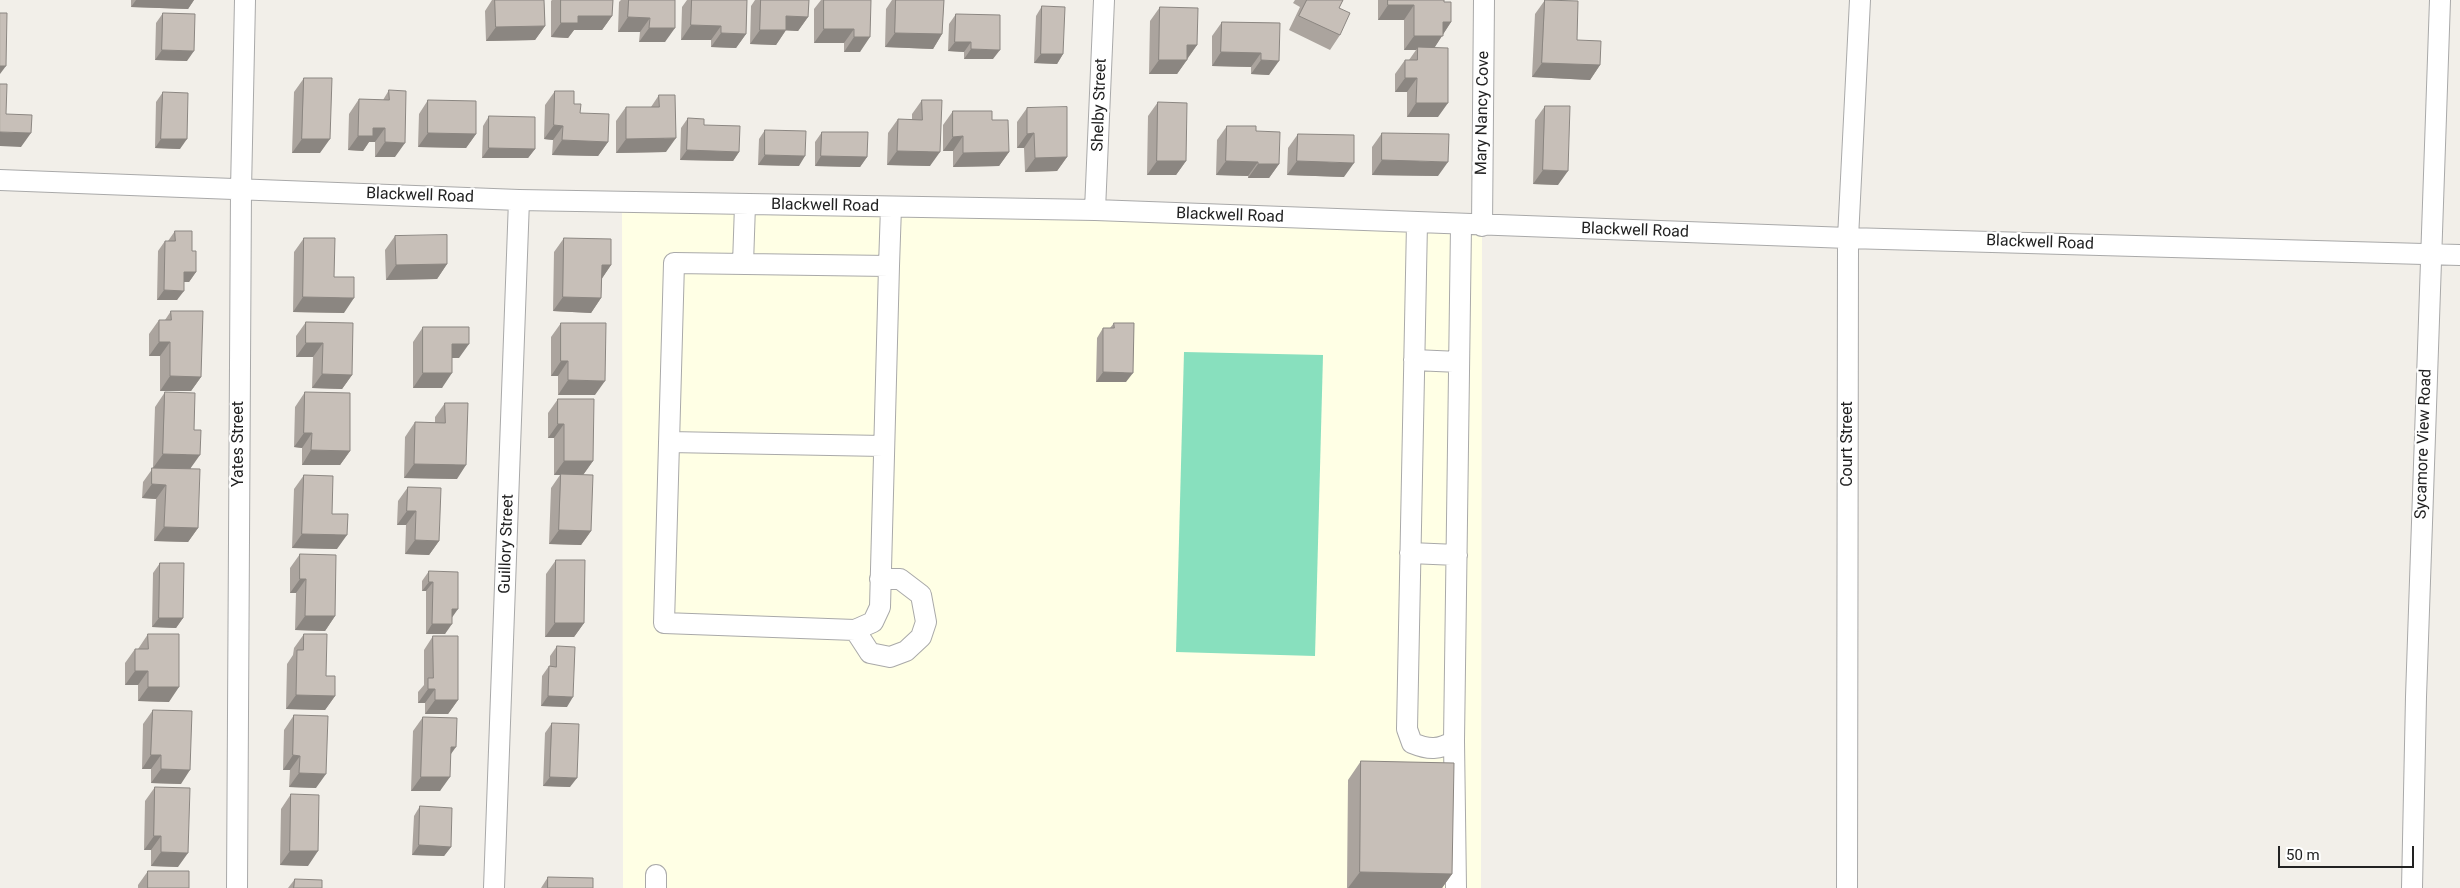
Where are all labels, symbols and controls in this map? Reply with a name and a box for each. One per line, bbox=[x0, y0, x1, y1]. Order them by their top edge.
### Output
street label: Mary Nancy Cove bbox=[1472, 51, 1494, 175]
street label: Shelby Street bbox=[1089, 58, 1111, 152]
street label: Blackwell Road bbox=[366, 185, 474, 207]
street label: Blackwell Road bbox=[771, 195, 879, 217]
street label: Blackwell Road bbox=[1176, 205, 1284, 227]
street label: Blackwell Road bbox=[1581, 220, 1689, 242]
street label: Blackwell Road bbox=[1986, 232, 2094, 254]
street label: Sycamore View Road bbox=[2412, 369, 2436, 519]
street label: Yates Street bbox=[229, 401, 249, 487]
street label: Court Street bbox=[1838, 401, 1858, 487]
street label: Guillory Street bbox=[496, 494, 518, 594]
scale bar bbox=[2280, 836, 2416, 868]
text: 50 m bbox=[2286, 846, 2320, 864]

